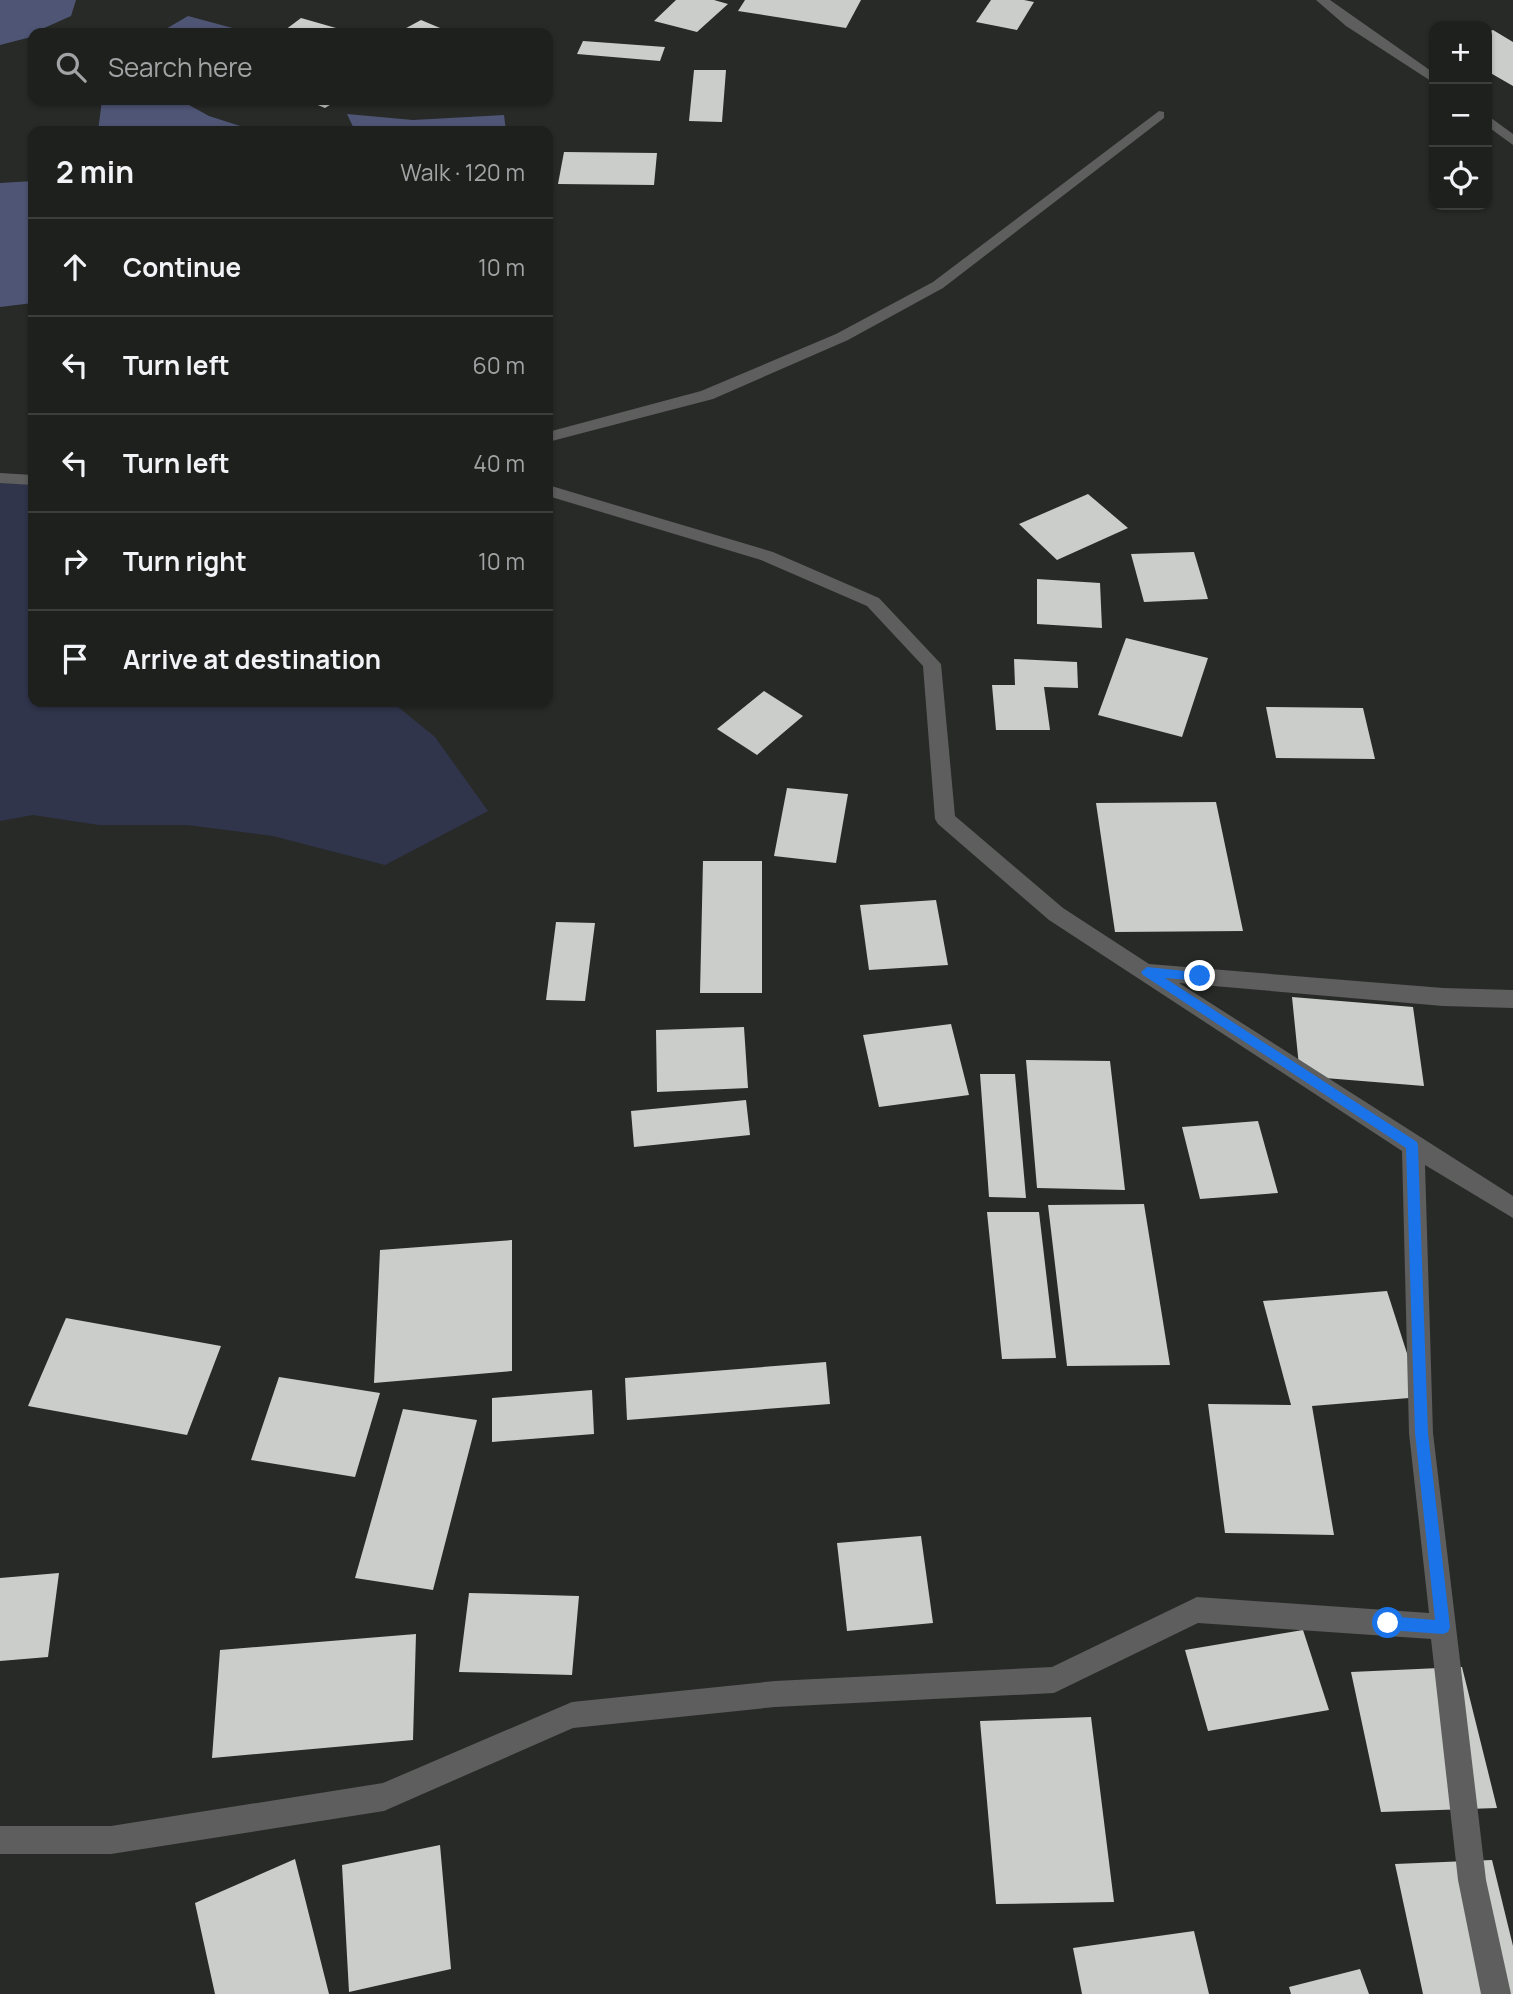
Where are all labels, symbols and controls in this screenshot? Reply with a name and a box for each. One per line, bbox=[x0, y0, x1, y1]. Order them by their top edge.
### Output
map controls bbox=[1429, 21, 1492, 210]
button: + bbox=[1429, 21, 1492, 84]
search box bbox=[28, 28, 553, 105]
icon: search bbox=[52, 48, 90, 86]
text: Search here bbox=[108, 49, 253, 85]
button: − bbox=[1429, 84, 1492, 147]
button: locate bbox=[1429, 147, 1492, 210]
text: 2 min bbox=[56, 151, 134, 192]
text: Walk · 120 m bbox=[400, 156, 525, 188]
icon: ahead bbox=[56, 248, 94, 286]
text: Continue bbox=[123, 249, 241, 285]
text: 10 m bbox=[478, 251, 525, 283]
icon: left bbox=[56, 346, 94, 384]
text: Turn left bbox=[123, 347, 230, 383]
text: 60 m bbox=[473, 349, 525, 381]
icon: left bbox=[56, 444, 94, 482]
text: Turn left bbox=[123, 445, 230, 481]
text: 40 m bbox=[473, 447, 525, 479]
icon: right bbox=[56, 542, 94, 580]
text: Turn right bbox=[123, 543, 247, 579]
text: 10 m bbox=[478, 545, 525, 577]
icon: arrive bbox=[56, 640, 94, 678]
text: Arrive at destination bbox=[123, 641, 381, 677]
route end bbox=[1184, 960, 1215, 991]
route start bbox=[1372, 1607, 1403, 1638]

